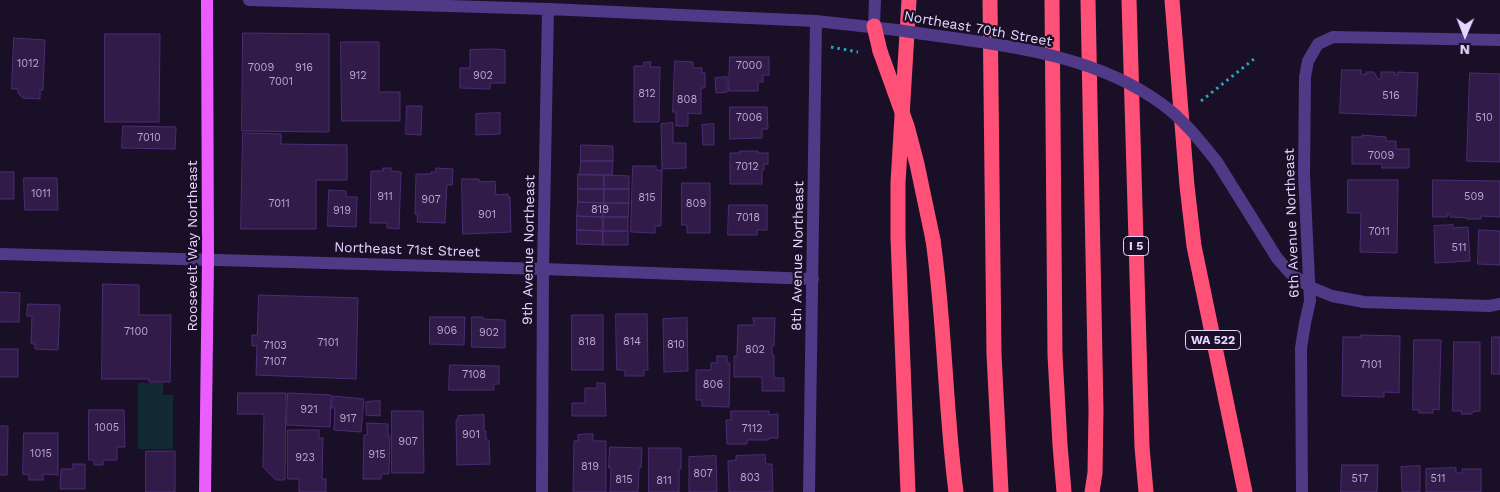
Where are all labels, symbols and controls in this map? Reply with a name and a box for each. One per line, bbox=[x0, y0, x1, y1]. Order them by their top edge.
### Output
street label: Northeast 70th Street bbox=[903, 8, 1053, 50]
north arrow bbox=[1440, 10, 1490, 60]
text: N bbox=[1459, 42, 1470, 58]
house number: 1012 bbox=[17, 57, 39, 71]
house number: 7000 bbox=[736, 59, 762, 73]
house number: 7009 bbox=[248, 61, 274, 75]
house number: 916 bbox=[295, 61, 313, 75]
house number: 912 bbox=[349, 69, 367, 83]
house number: 902 bbox=[473, 69, 493, 83]
house number: 7001 bbox=[269, 75, 293, 89]
house number: 812 bbox=[638, 87, 656, 101]
house number: 516 bbox=[1382, 89, 1400, 103]
house number: 808 bbox=[677, 93, 697, 107]
house number: 7006 bbox=[736, 111, 762, 125]
house number: 510 bbox=[1475, 111, 1493, 125]
house number: 7010 bbox=[137, 131, 161, 145]
street label: 6th Avenue Northeast bbox=[1281, 148, 1303, 298]
house number: 7009 bbox=[1368, 149, 1394, 163]
street label: Roosevelt Way Northeast bbox=[185, 160, 201, 332]
house number: 7012 bbox=[735, 160, 759, 174]
street label: 9th Avenue Northeast bbox=[519, 175, 539, 325]
street label: 8th Avenue Northeast bbox=[788, 181, 808, 331]
house number: 1011 bbox=[31, 187, 51, 201]
house number: 911 bbox=[377, 190, 393, 204]
house number: 509 bbox=[1464, 190, 1484, 204]
house number: 815 bbox=[638, 191, 656, 205]
house number: 907 bbox=[421, 193, 441, 207]
house number: 7011 bbox=[268, 197, 290, 211]
house number: 809 bbox=[686, 197, 706, 211]
house number: 819 bbox=[591, 203, 609, 217]
house number: 919 bbox=[333, 204, 351, 218]
house number: 901 bbox=[478, 208, 496, 222]
house number: 7018 bbox=[736, 211, 760, 225]
house number: 7011 bbox=[1368, 225, 1390, 239]
road number: I 5 bbox=[1124, 237, 1148, 256]
street label: Northeast 71st Street bbox=[334, 239, 480, 261]
house number: 511 bbox=[1452, 241, 1466, 255]
house number: 906 bbox=[437, 324, 457, 338]
house number: 7100 bbox=[124, 325, 148, 339]
house number: 902 bbox=[479, 326, 499, 340]
road number: WA 522 bbox=[1186, 330, 1240, 350]
house number: 818 bbox=[578, 335, 596, 349]
house number: 814 bbox=[623, 335, 641, 349]
house number: 7101 bbox=[317, 336, 339, 350]
house number: 810 bbox=[667, 338, 685, 352]
house number: 7103 bbox=[263, 339, 287, 353]
house number: 802 bbox=[745, 343, 765, 357]
house number: 7107 bbox=[263, 355, 287, 369]
house number: 7101 bbox=[1360, 358, 1382, 372]
house number: 7108 bbox=[462, 368, 486, 382]
house number: 806 bbox=[703, 378, 723, 392]
house number: 921 bbox=[300, 403, 318, 417]
house number: 917 bbox=[339, 412, 357, 426]
house number: 1005 bbox=[95, 421, 119, 435]
house number: 7112 bbox=[741, 422, 763, 436]
house number: 901 bbox=[462, 428, 480, 442]
house number: 907 bbox=[398, 435, 418, 449]
house number: 1015 bbox=[30, 447, 52, 461]
house number: 915 bbox=[368, 448, 386, 462]
house number: 923 bbox=[295, 451, 315, 465]
house number: 819 bbox=[581, 460, 599, 474]
house number: 807 bbox=[693, 467, 713, 481]
house number: 803 bbox=[740, 471, 760, 485]
house number: 517 bbox=[1352, 472, 1368, 486]
house number: 511 bbox=[1431, 472, 1445, 486]
house number: 815 bbox=[615, 473, 633, 487]
house number: 811 bbox=[656, 474, 672, 488]

